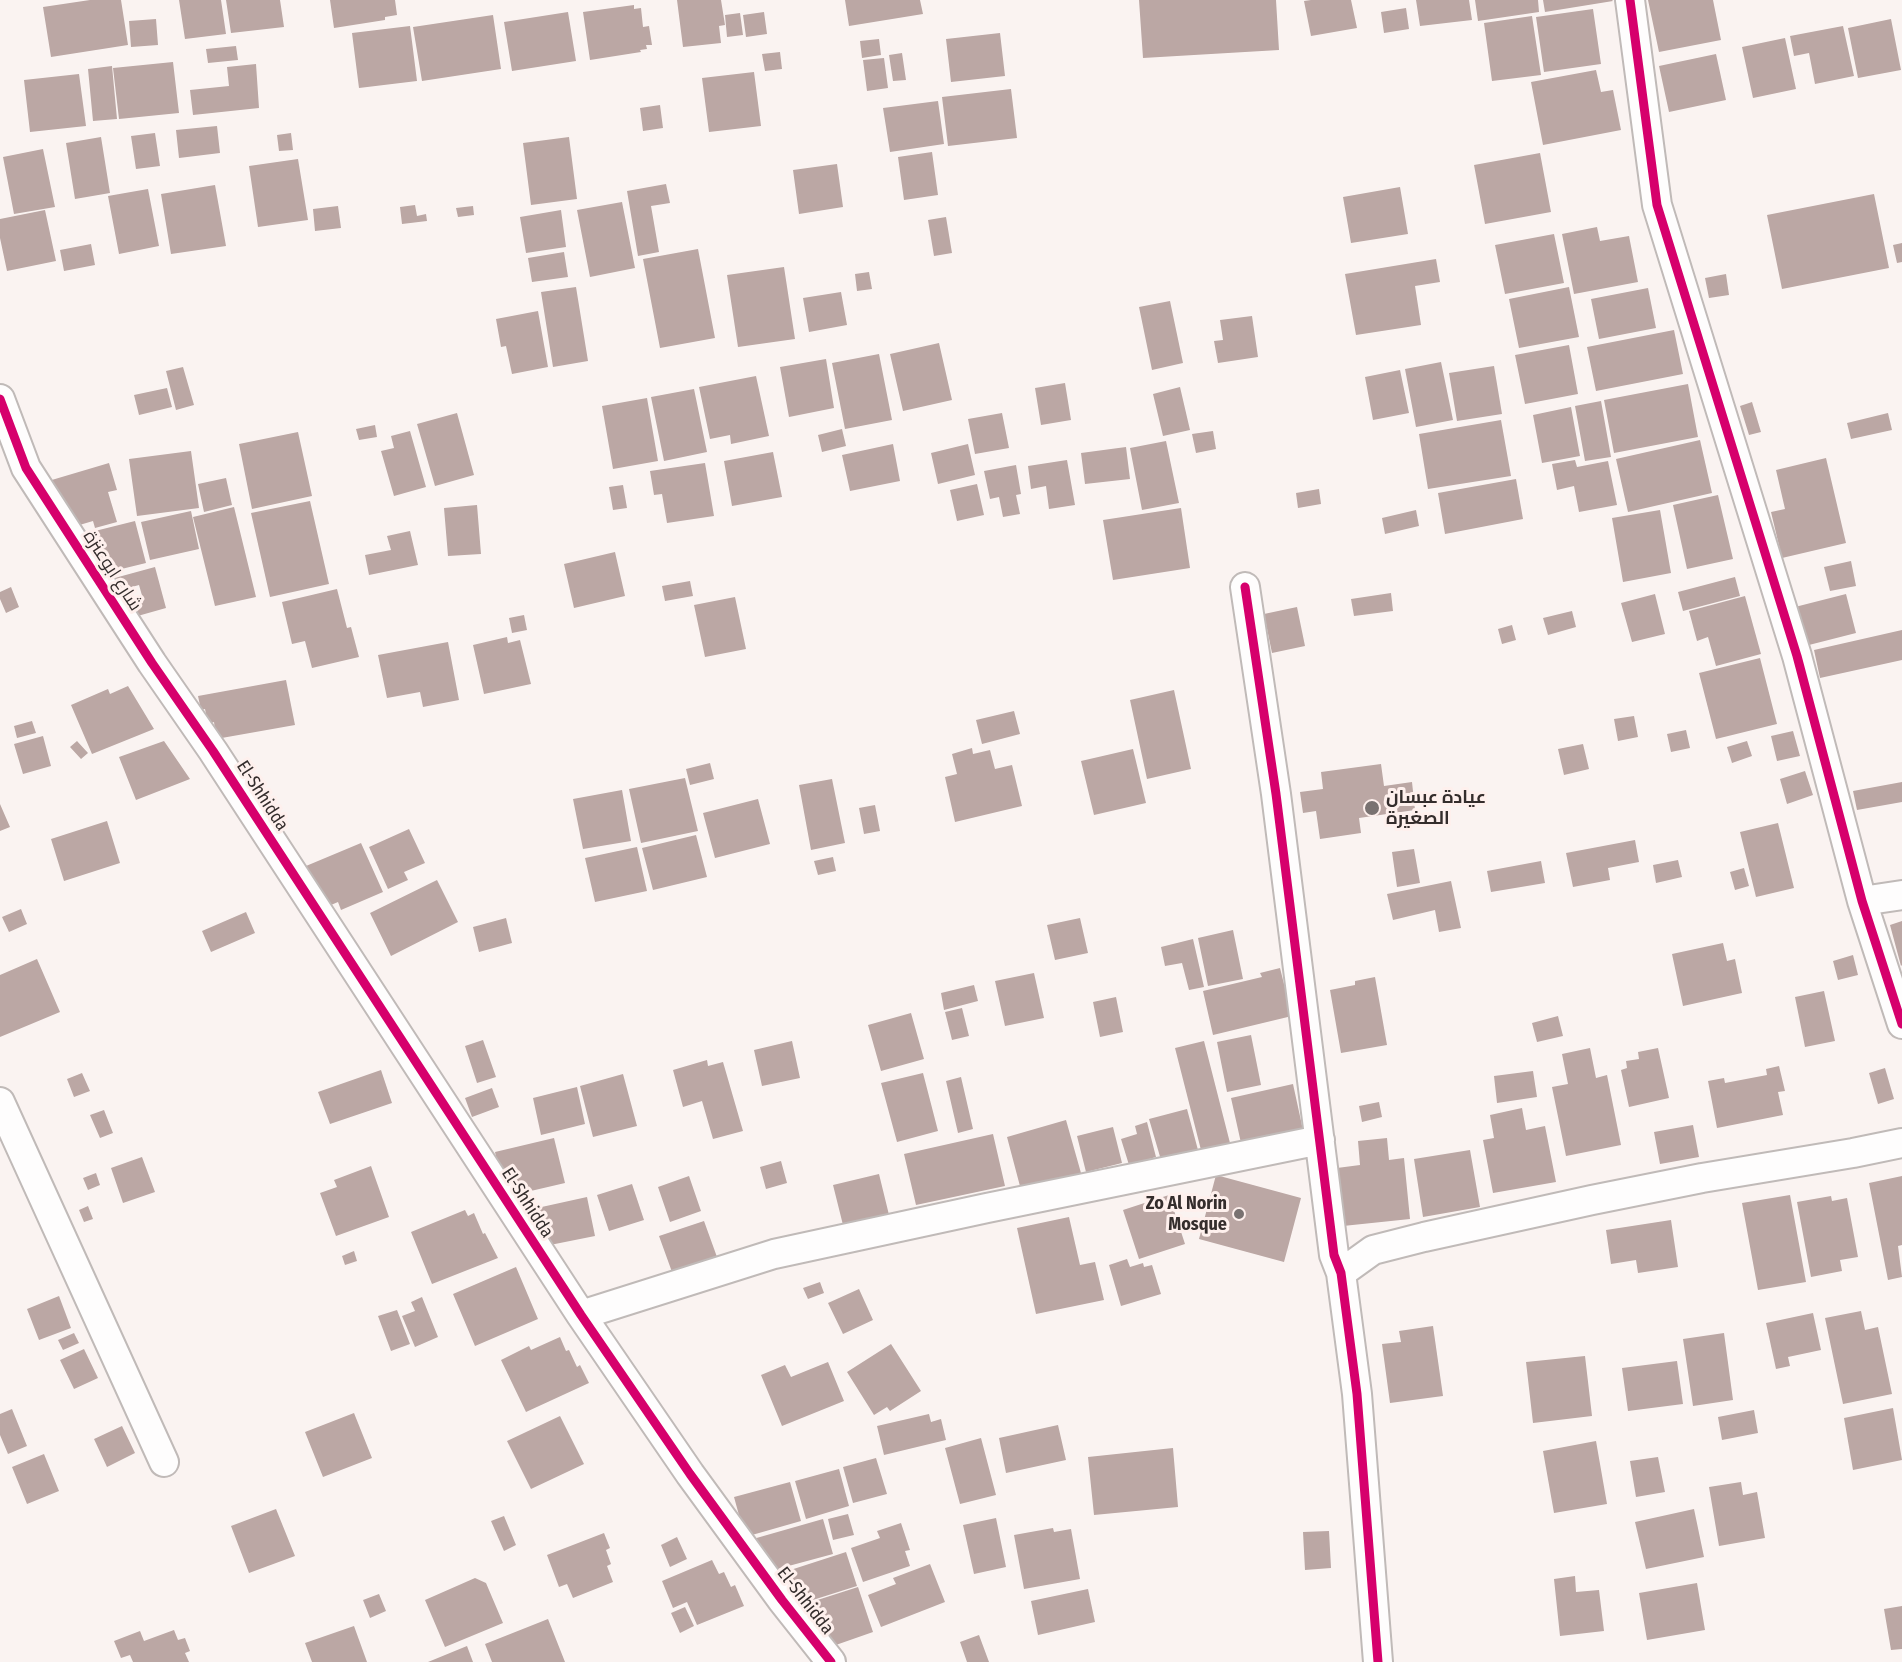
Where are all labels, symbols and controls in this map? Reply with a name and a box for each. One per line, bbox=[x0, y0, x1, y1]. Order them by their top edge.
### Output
street label: شارع ابوعنزة bbox=[78, 527, 146, 615]
street label: El-Shhidda bbox=[231, 757, 293, 835]
place label: عيادة عبسان الصغيرة bbox=[1386, 787, 1486, 830]
marker: عيادة عبسان الصغيرة bbox=[1363, 799, 1381, 817]
street label: El-Shhidda bbox=[496, 1164, 558, 1242]
place label: Zo Al Norin Mosque bbox=[1146, 1193, 1227, 1236]
marker: Zo Al Norin Mosque bbox=[1232, 1207, 1246, 1221]
street label: El-Shhidda bbox=[772, 1563, 838, 1639]

